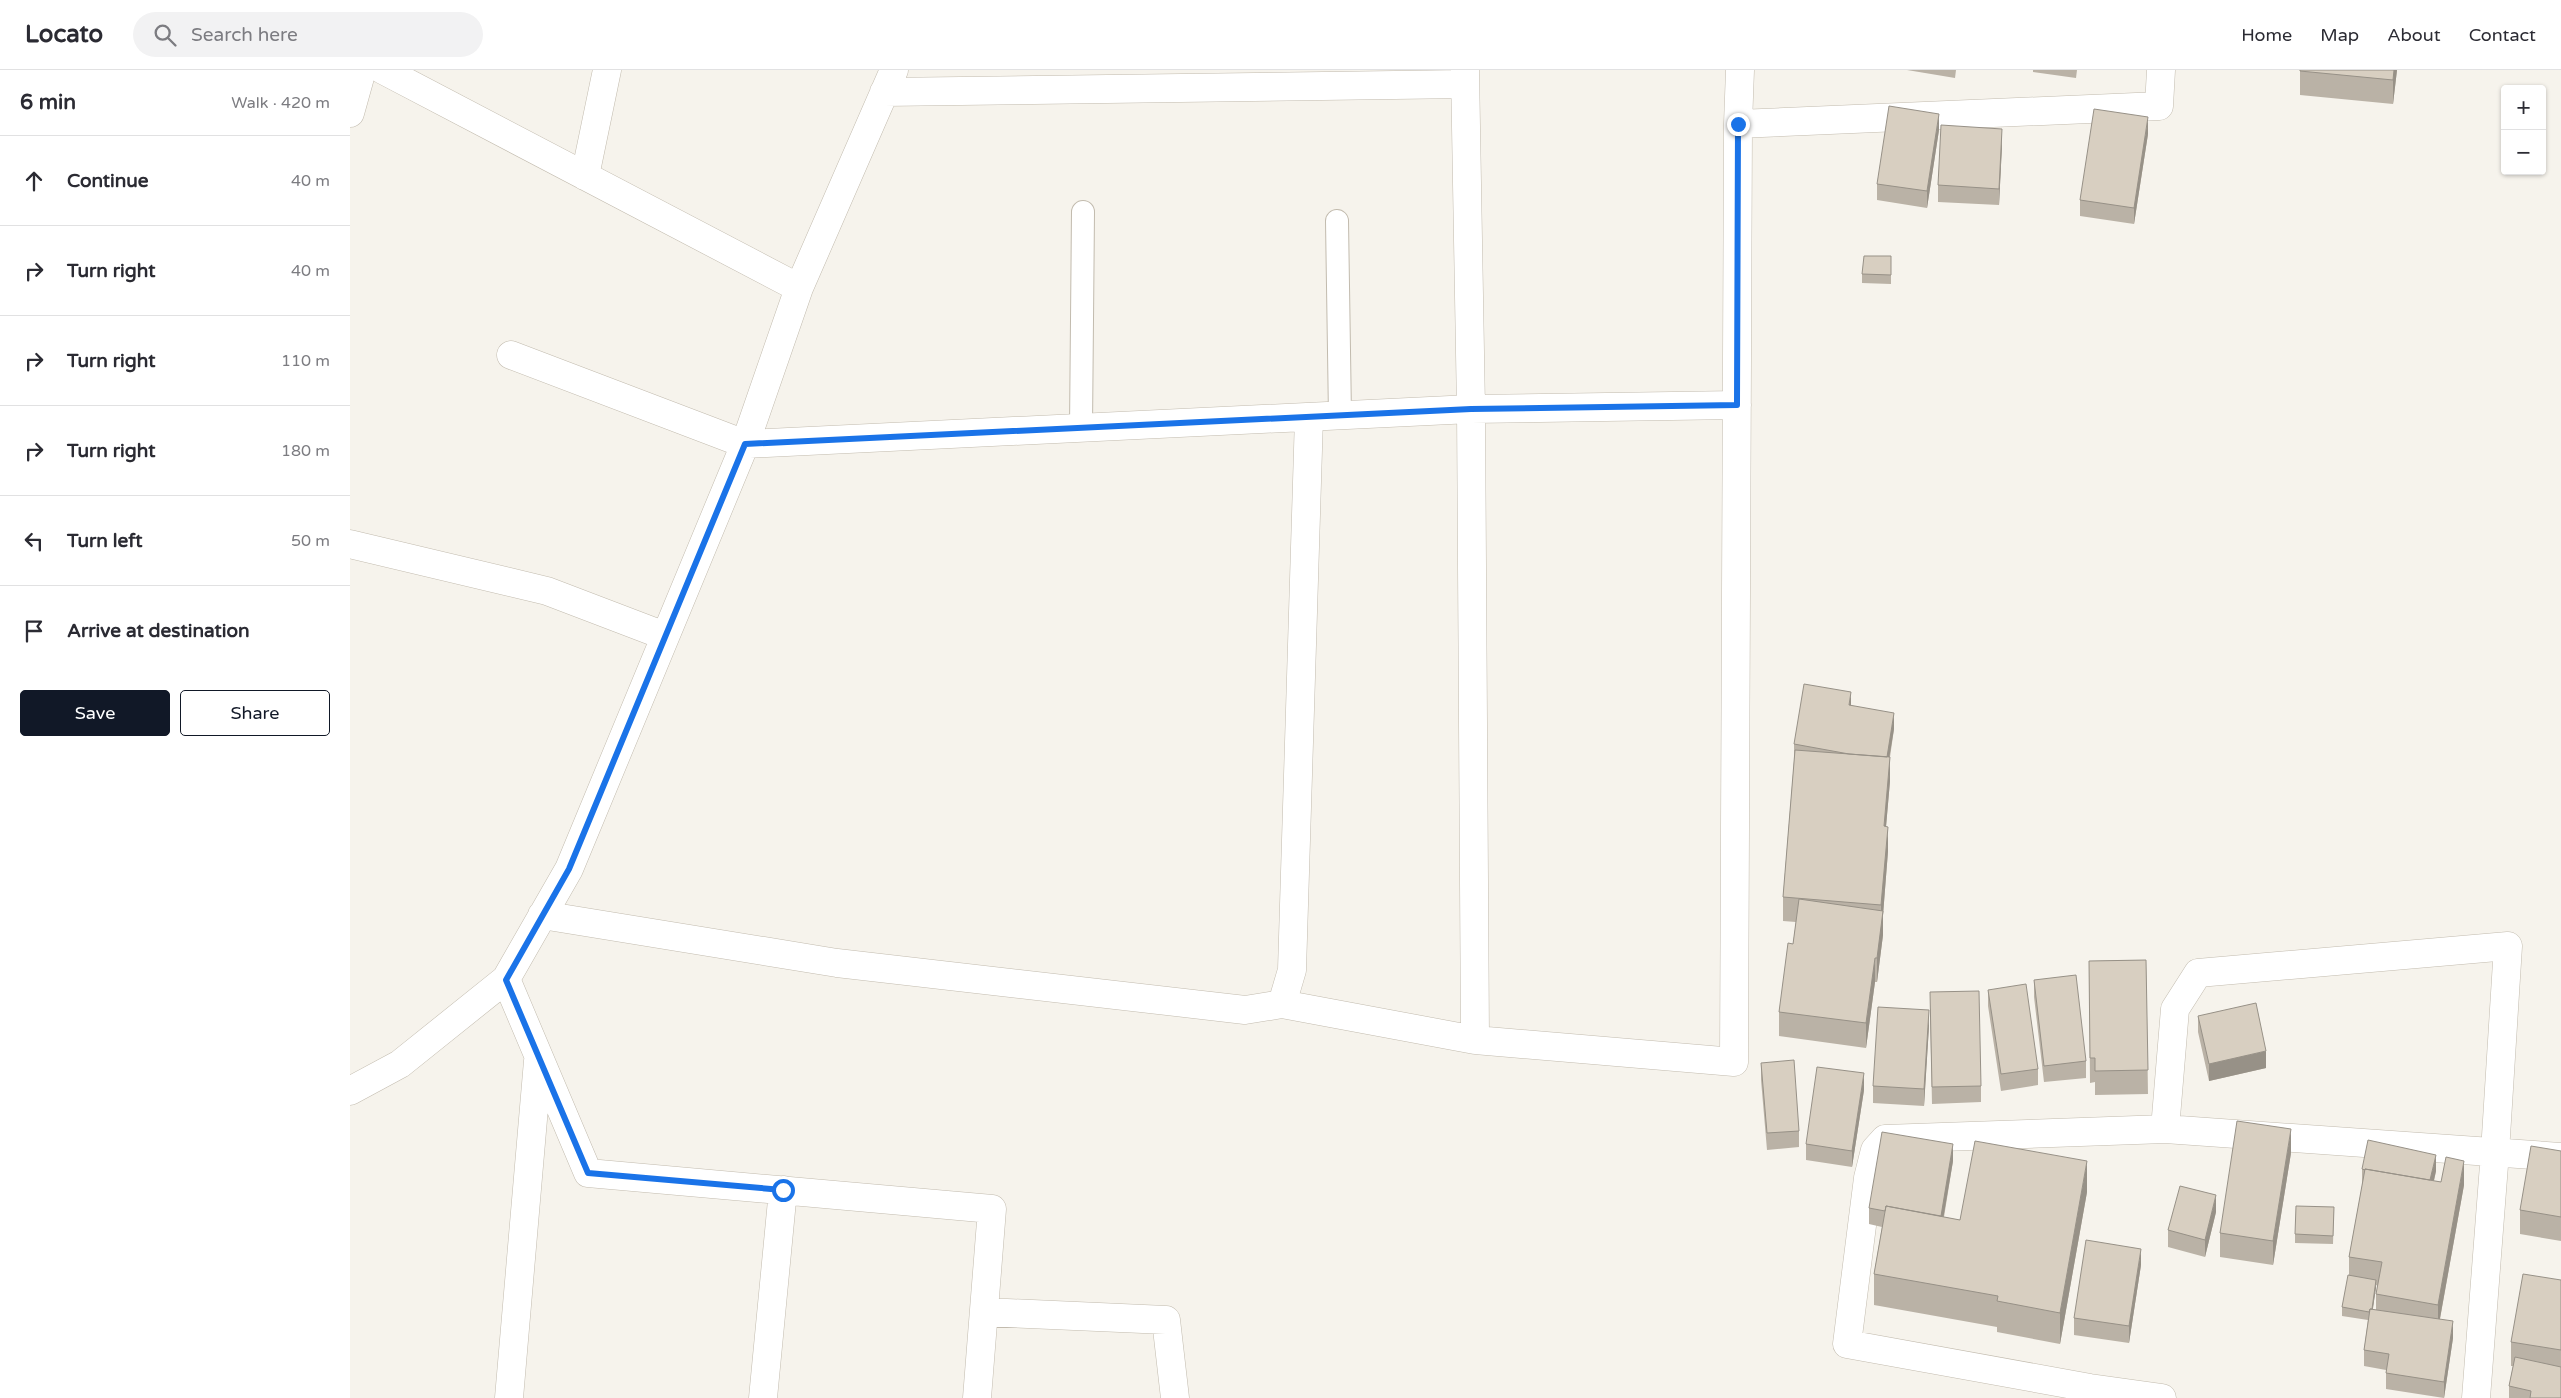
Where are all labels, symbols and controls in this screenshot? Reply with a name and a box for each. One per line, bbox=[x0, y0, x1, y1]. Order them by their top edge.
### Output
search box bbox=[133, 12, 483, 57]
text: Locato bbox=[25, 20, 103, 49]
icon: search bbox=[151, 21, 179, 49]
text: Search here bbox=[191, 24, 298, 46]
text: Home bbox=[2241, 24, 2292, 46]
text: Map bbox=[2320, 24, 2359, 46]
text: About bbox=[2387, 24, 2441, 46]
text: Contact bbox=[2469, 24, 2536, 46]
map controls bbox=[2501, 85, 2546, 175]
button: + bbox=[2501, 85, 2546, 130]
text: 6 min bbox=[20, 90, 76, 115]
text: Walk · 420 m bbox=[231, 93, 330, 113]
route end bbox=[1727, 113, 1750, 136]
button: − bbox=[2501, 130, 2546, 175]
icon: ahead bbox=[20, 167, 48, 195]
text: Continue bbox=[67, 170, 149, 192]
text: 40 m bbox=[291, 171, 330, 191]
icon: right bbox=[20, 257, 48, 285]
text: Turn right bbox=[67, 260, 155, 282]
text: 40 m bbox=[291, 261, 330, 281]
icon: right bbox=[20, 347, 48, 375]
text: Turn right bbox=[67, 350, 155, 372]
text: 110 m bbox=[281, 351, 330, 371]
icon: right bbox=[20, 437, 48, 465]
text: Turn right bbox=[67, 440, 155, 462]
text: 180 m bbox=[281, 441, 330, 461]
icon: left bbox=[20, 527, 48, 555]
text: Turn left bbox=[67, 530, 143, 552]
text: 50 m bbox=[291, 531, 330, 551]
icon: arrive bbox=[20, 617, 48, 645]
text: Arrive at destination bbox=[67, 620, 250, 642]
button: Save bbox=[20, 690, 170, 736]
button: Share bbox=[180, 690, 330, 736]
route start bbox=[772, 1179, 795, 1202]

